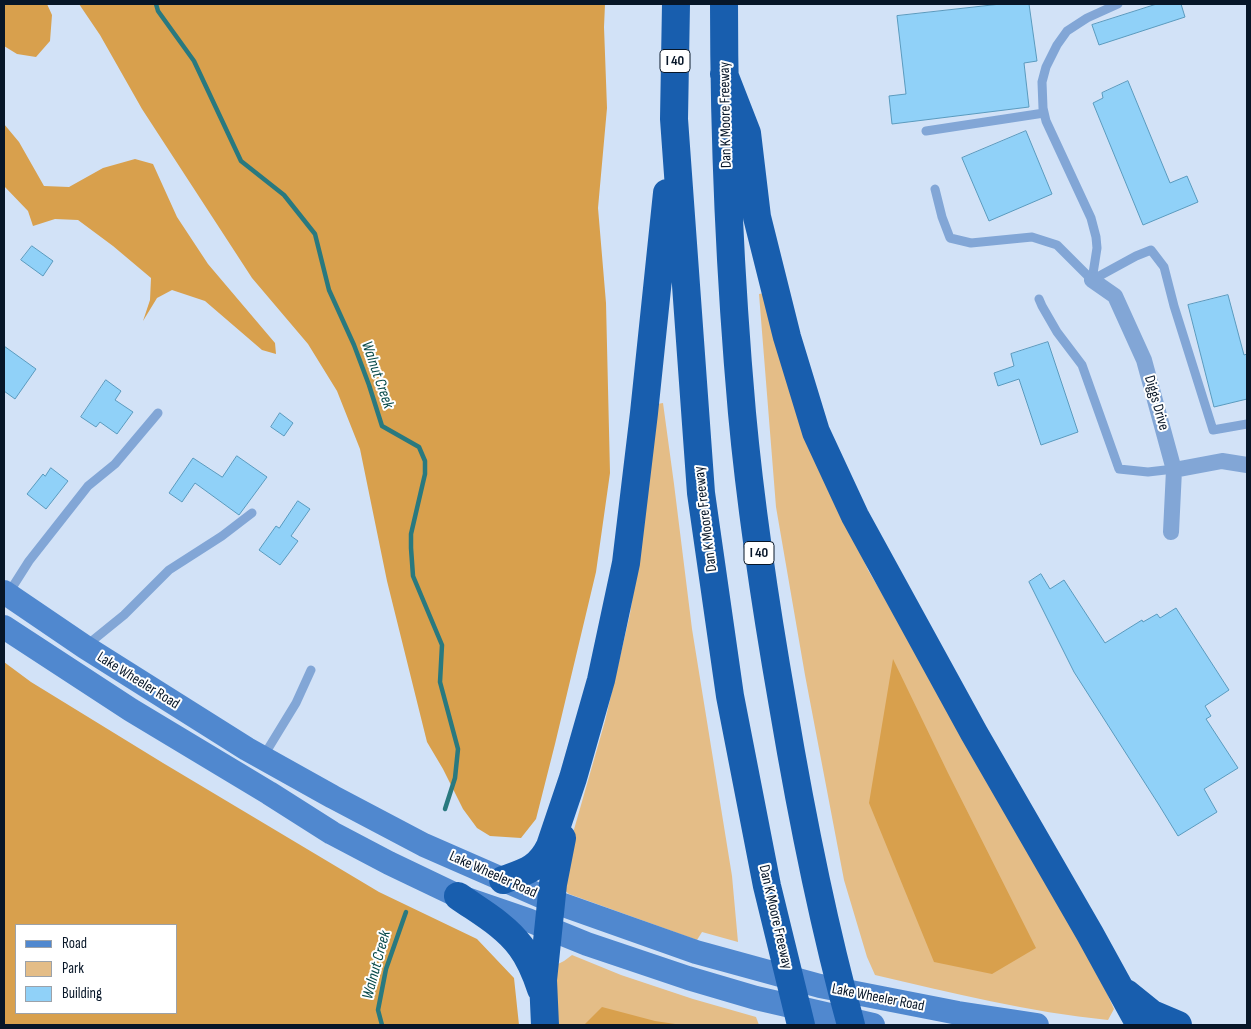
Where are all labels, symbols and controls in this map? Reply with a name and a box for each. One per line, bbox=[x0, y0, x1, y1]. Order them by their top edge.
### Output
road number: I 40 bbox=[660, 49, 690, 72]
street label: Dan K Moore Freeway bbox=[716, 62, 736, 168]
water label: Walnut Creek bbox=[357, 339, 397, 411]
street label: Diggs Drive bbox=[1140, 374, 1172, 432]
street label: Dan K Moore Freeway bbox=[691, 465, 721, 573]
road number: I 40 bbox=[744, 542, 774, 564]
street label: Lake Wheeler Road bbox=[93, 648, 183, 714]
street label: Lake Wheeler Road bbox=[446, 848, 540, 902]
street label: Dan K Moore Freeway bbox=[754, 863, 796, 971]
legend bbox=[15, 924, 178, 1014]
water label: Walnut Creek bbox=[359, 929, 395, 1001]
text: Road bbox=[62, 934, 87, 953]
text: Park bbox=[62, 959, 84, 978]
street label: Lake Wheeler Road bbox=[830, 980, 926, 1016]
text: Building bbox=[62, 984, 102, 1003]

